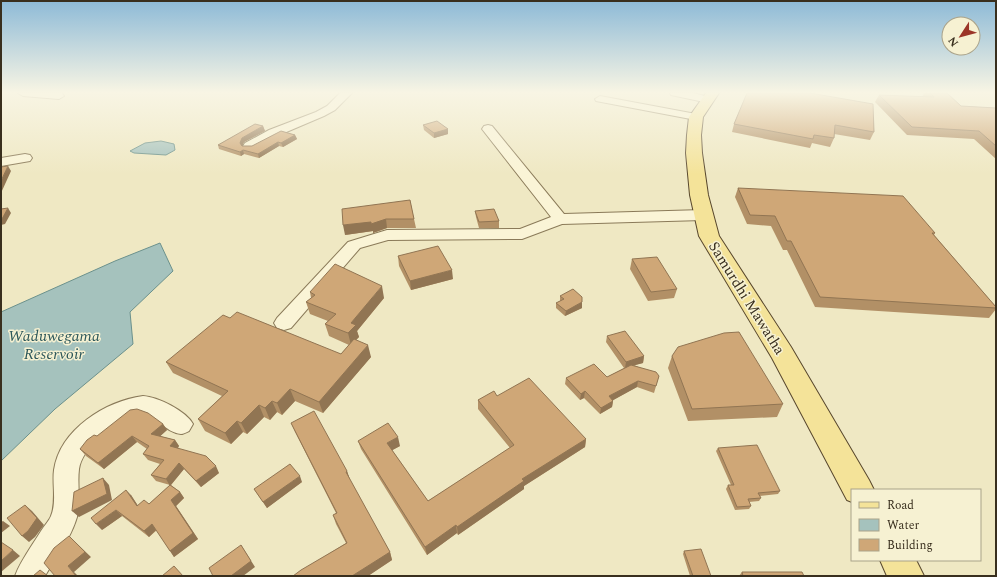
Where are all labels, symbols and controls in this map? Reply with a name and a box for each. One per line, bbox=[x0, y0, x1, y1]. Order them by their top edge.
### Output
north arrow bbox=[941, 16, 981, 56]
text: N bbox=[944, 33, 963, 50]
street label: Samurdhi Mawatha bbox=[702, 237, 791, 360]
water label: Waduwegama Reservoir bbox=[8, 324, 100, 366]
legend bbox=[851, 489, 981, 561]
text: Road bbox=[887, 496, 914, 515]
text: Water bbox=[887, 516, 919, 535]
text: Building bbox=[887, 536, 933, 555]

